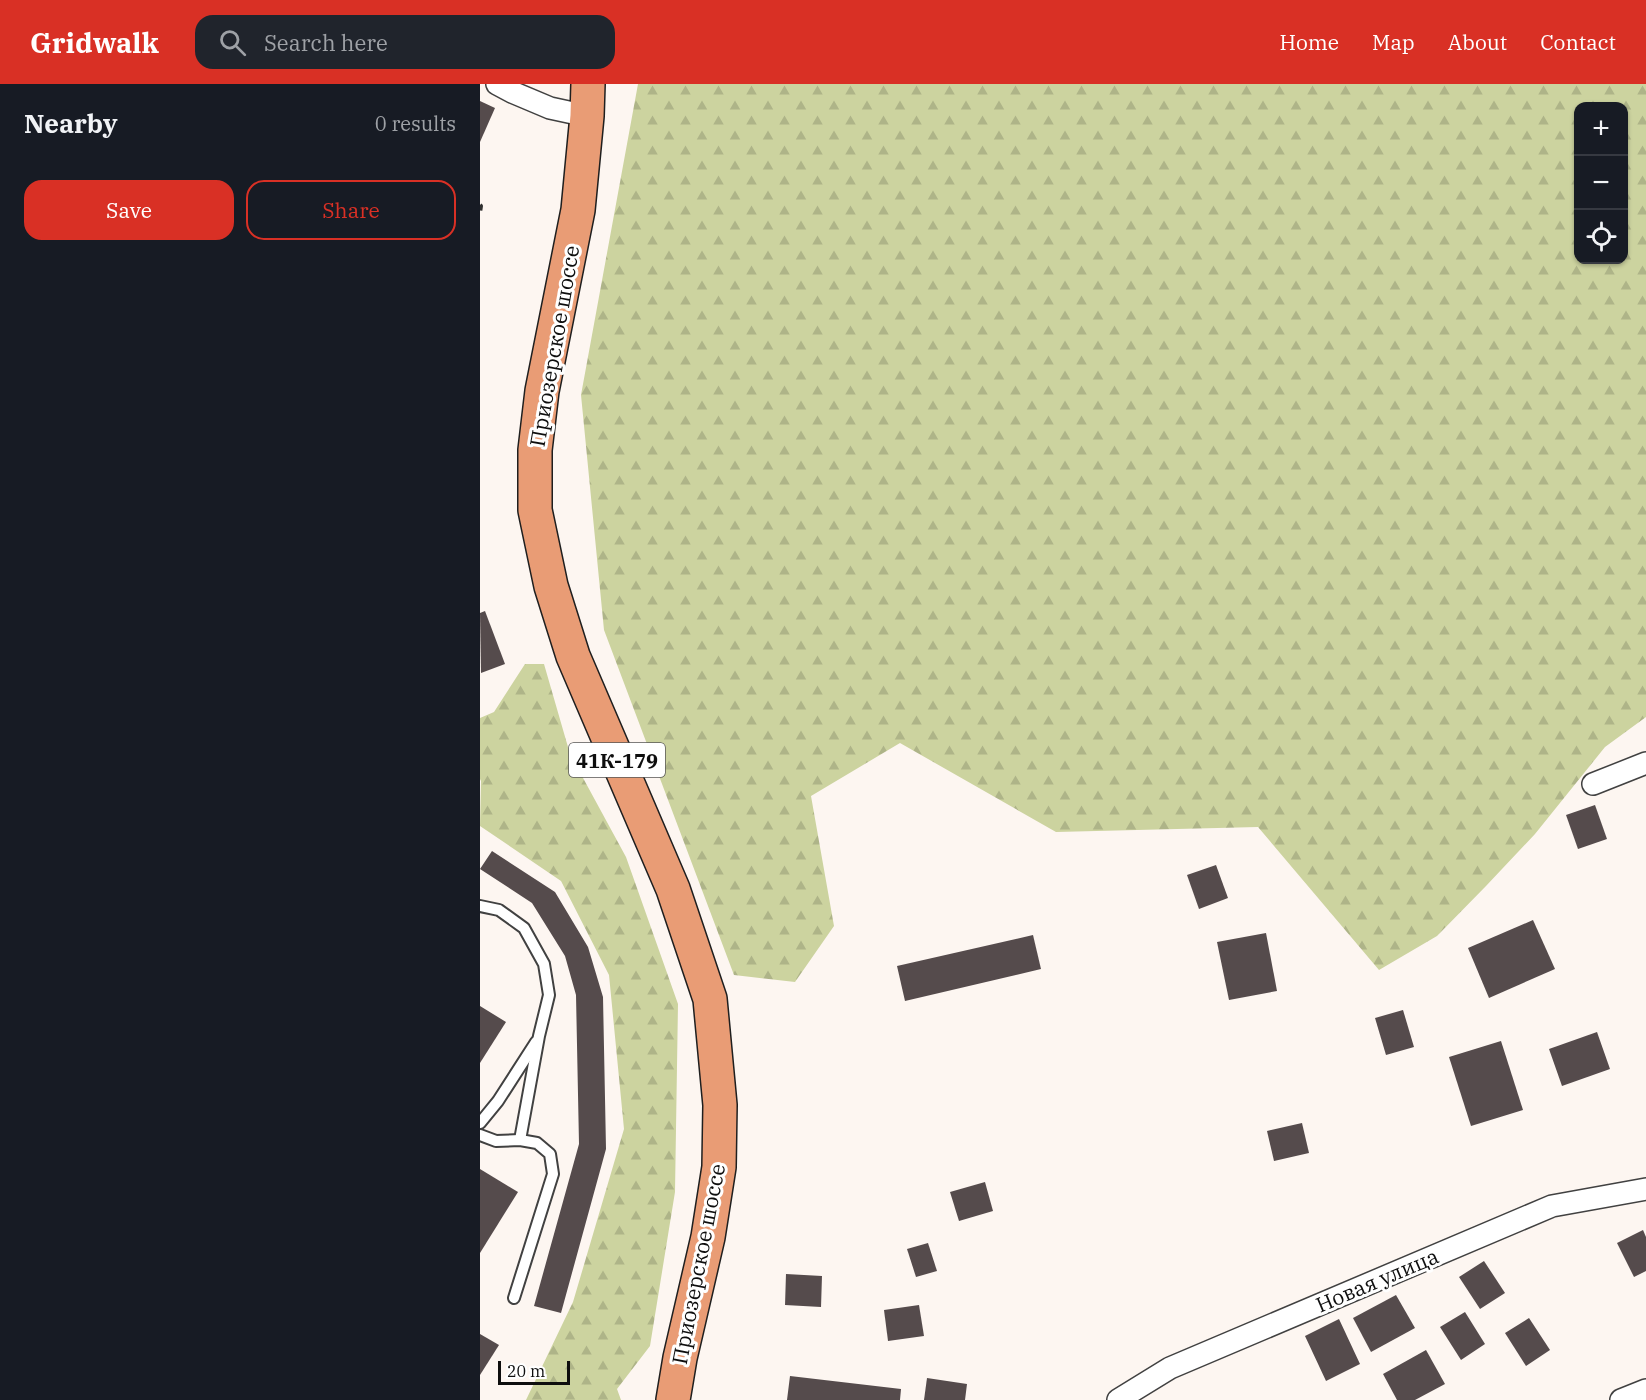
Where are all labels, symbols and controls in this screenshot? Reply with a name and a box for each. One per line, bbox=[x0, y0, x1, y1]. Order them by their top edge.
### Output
search box bbox=[195, 15, 615, 69]
text: Gridwalk bbox=[30, 24, 159, 61]
icon: search bbox=[216, 26, 249, 59]
text: Search here bbox=[264, 28, 388, 57]
text: Home bbox=[1279, 28, 1339, 56]
text: Map bbox=[1372, 28, 1415, 56]
text: About bbox=[1448, 28, 1507, 56]
text: Contact bbox=[1540, 28, 1616, 56]
map controls bbox=[1574, 102, 1628, 264]
button: + bbox=[1574, 102, 1628, 156]
text: Nearby bbox=[24, 106, 118, 140]
text: 0 results bbox=[375, 110, 456, 137]
button: − bbox=[1574, 156, 1628, 210]
button: Save bbox=[24, 180, 234, 240]
button: Share bbox=[246, 180, 456, 240]
button: locate bbox=[1574, 210, 1628, 264]
street label: Приозерское шоссе bbox=[523, 243, 585, 449]
road number: 41К-179 bbox=[569, 743, 665, 777]
street label: Приозерское шоссе bbox=[665, 1161, 731, 1367]
street label: Новая улица bbox=[1311, 1242, 1443, 1318]
scale bar bbox=[498, 1358, 570, 1386]
text: 20 m bbox=[507, 1361, 545, 1381]

